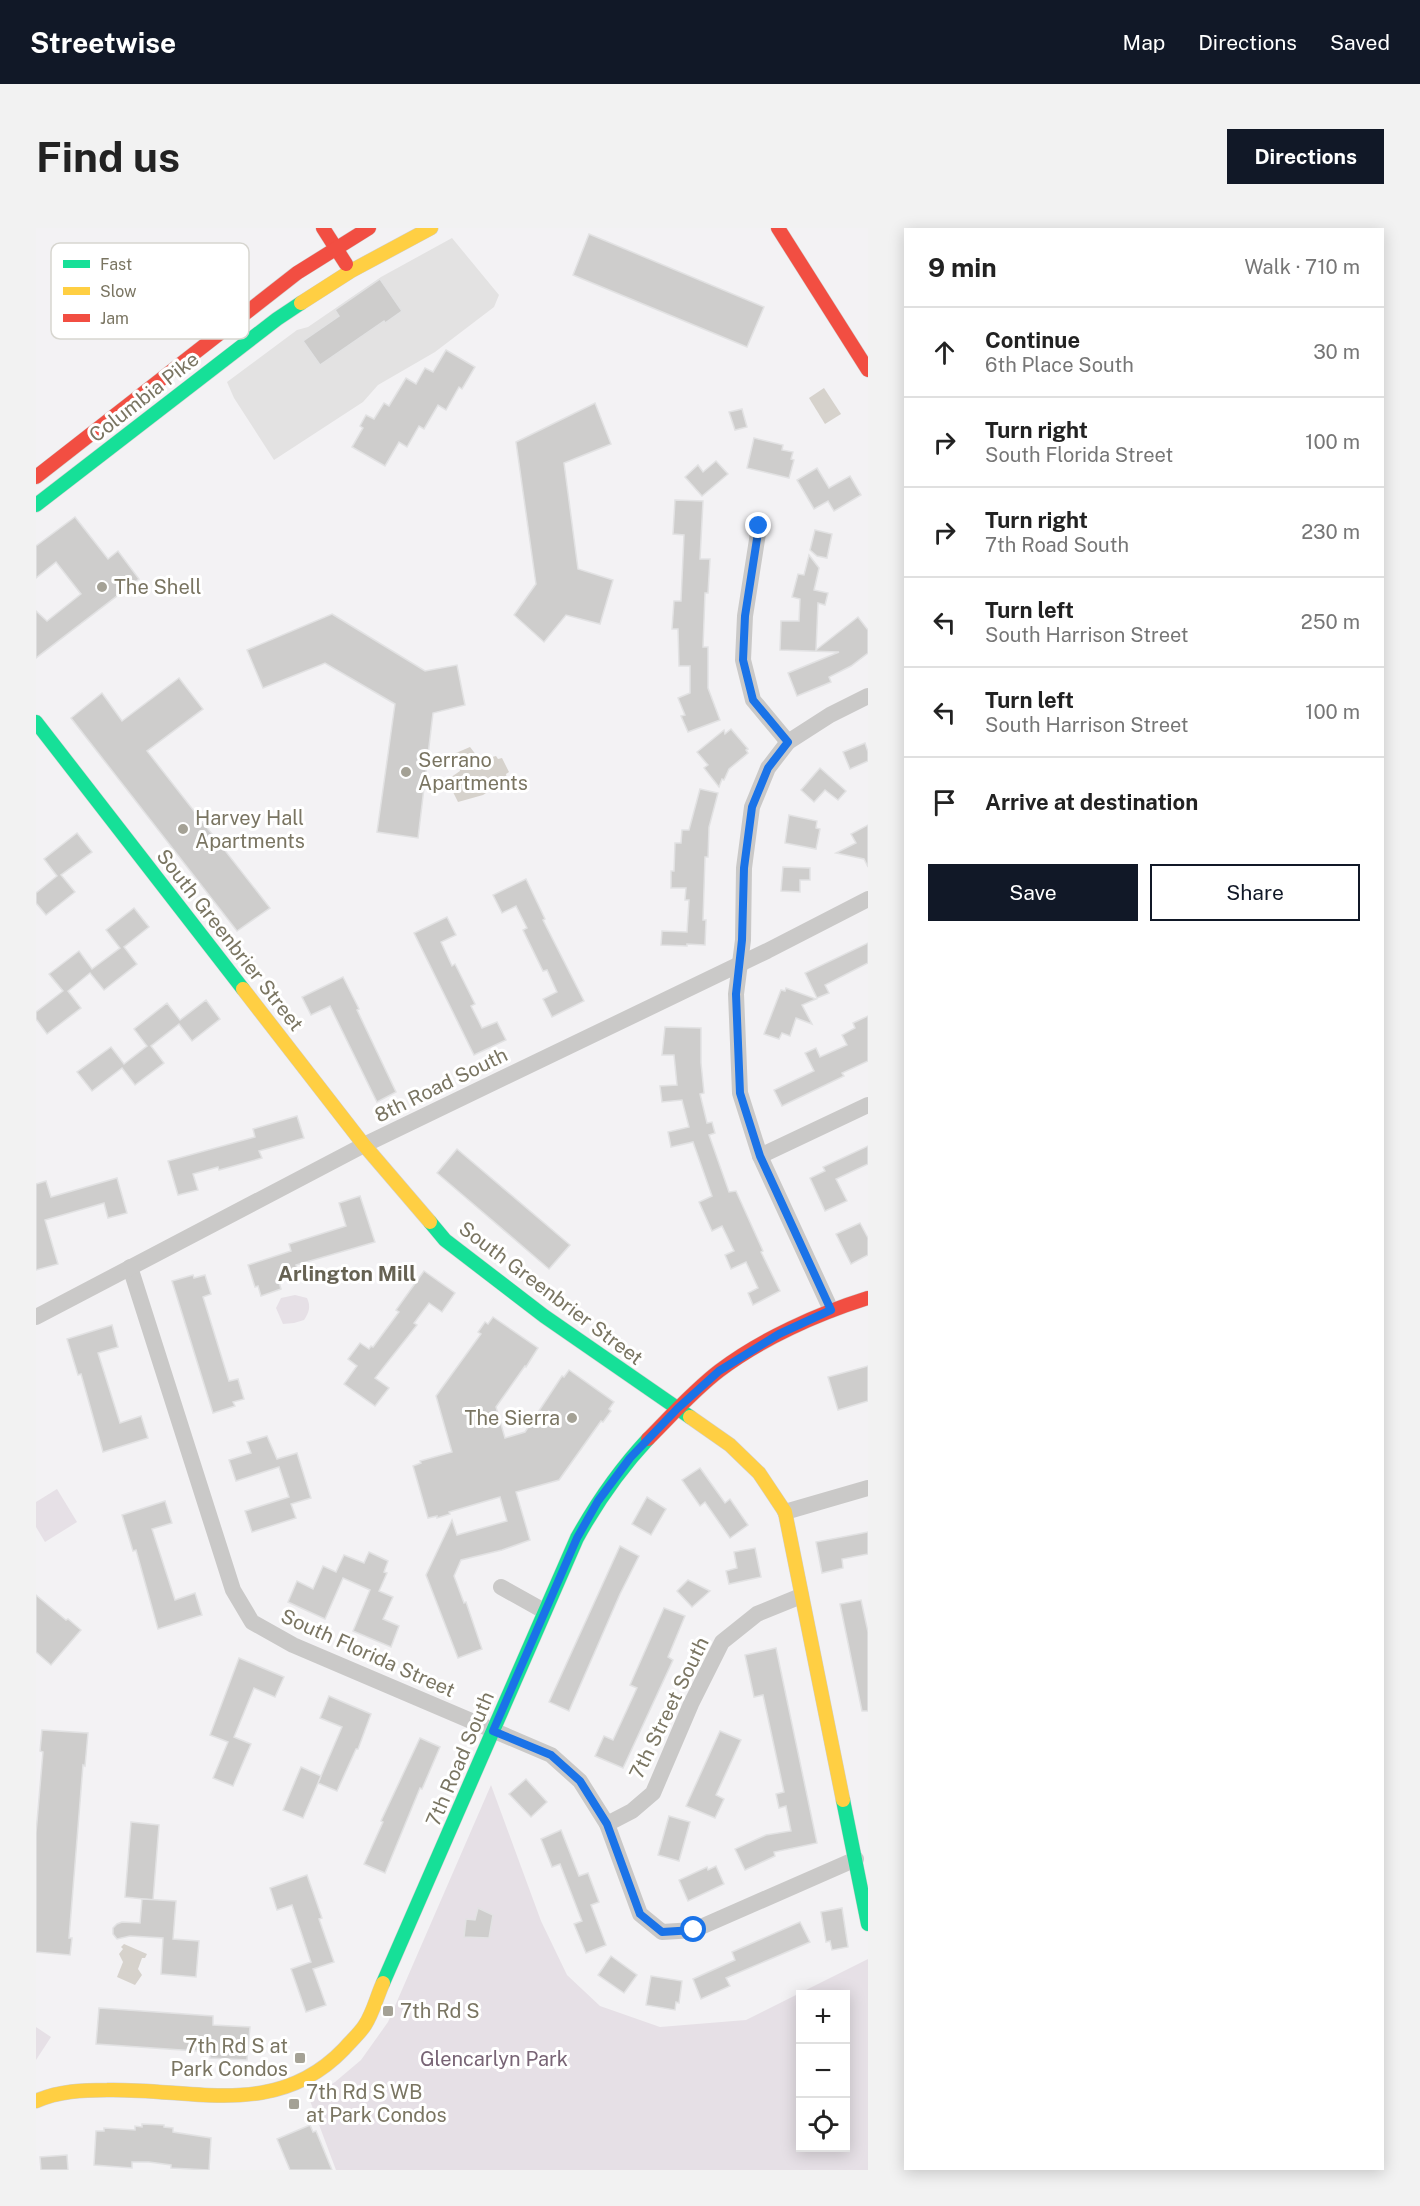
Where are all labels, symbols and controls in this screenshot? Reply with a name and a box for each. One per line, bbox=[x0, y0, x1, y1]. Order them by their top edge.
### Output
text: Streetwise bbox=[30, 26, 176, 59]
text: Map bbox=[1123, 30, 1165, 55]
text: Directions bbox=[1198, 30, 1297, 55]
text: Saved bbox=[1330, 30, 1390, 55]
button: Directions bbox=[1227, 129, 1384, 184]
text: Find us bbox=[36, 132, 180, 181]
legend bbox=[51, 243, 249, 339]
text: 9 min bbox=[928, 252, 997, 283]
text: Fast bbox=[100, 255, 132, 274]
text: Walk · 710 m bbox=[1244, 255, 1360, 279]
text: Slow bbox=[100, 282, 137, 301]
text: Jam bbox=[100, 309, 129, 328]
text: Continue bbox=[985, 327, 1080, 353]
icon: ahead bbox=[928, 336, 961, 369]
text: 30 m bbox=[1313, 340, 1360, 364]
street label: Columbia Pike bbox=[84, 347, 204, 447]
text: 6th Place South bbox=[985, 353, 1134, 377]
text: Turn right bbox=[985, 417, 1088, 443]
icon: right bbox=[928, 426, 961, 459]
text: 100 m bbox=[1305, 430, 1360, 454]
text: South Florida Street bbox=[985, 443, 1173, 467]
text: Turn right bbox=[985, 507, 1088, 533]
route end bbox=[745, 512, 771, 538]
icon: right bbox=[928, 516, 961, 549]
text: 230 m bbox=[1301, 520, 1360, 544]
text: 7th Road South bbox=[985, 533, 1129, 557]
place label: The Shell bbox=[114, 575, 202, 599]
marker: The Shell bbox=[95, 580, 109, 594]
text: Turn left bbox=[985, 597, 1074, 623]
icon: left bbox=[928, 606, 961, 639]
text: 250 m bbox=[1301, 610, 1360, 634]
text: South Harrison Street bbox=[985, 623, 1189, 647]
text: Turn left bbox=[985, 687, 1074, 713]
icon: left bbox=[928, 696, 961, 729]
text: 100 m bbox=[1305, 700, 1360, 724]
text: South Harrison Street bbox=[985, 713, 1189, 737]
place label: Serrano Apartments bbox=[418, 748, 528, 795]
marker: Serrano Apartments bbox=[399, 765, 413, 779]
icon: arrive bbox=[928, 786, 961, 819]
text: Arrive at destination bbox=[985, 789, 1198, 815]
place label: Harvey Hall Apartments bbox=[195, 806, 305, 853]
marker: Harvey Hall Apartments bbox=[176, 822, 190, 836]
street label: South Greenbrier Street bbox=[152, 844, 308, 1036]
button: Save bbox=[928, 864, 1138, 921]
button: Share bbox=[1150, 864, 1360, 921]
street label: 8th Road South bbox=[371, 1042, 511, 1128]
street label: South Greenbrier Street bbox=[454, 1216, 648, 1370]
district label: Arlington Mill bbox=[278, 1261, 416, 1286]
place label: The Sierra bbox=[465, 1406, 560, 1430]
marker: The Sierra bbox=[565, 1411, 579, 1425]
street label: South Florida Street bbox=[277, 1604, 459, 1702]
street label: 7th Street South bbox=[624, 1633, 714, 1783]
street label: 7th Road South bbox=[421, 1688, 499, 1830]
route start bbox=[680, 1916, 706, 1942]
map controls bbox=[796, 1990, 850, 2152]
button: + bbox=[796, 1990, 850, 2044]
place label: 7th Rd S bbox=[400, 1999, 480, 2023]
marker: 7th Rd S bbox=[381, 2004, 395, 2018]
place label: 7th Rd S at Park Condos bbox=[171, 2034, 288, 2081]
button: − bbox=[796, 2044, 850, 2098]
park label: Glencarlyn Park bbox=[420, 2047, 568, 2071]
marker: 7th Rd S at Park Condos bbox=[293, 2051, 307, 2065]
place label: 7th Rd S WB at Park Condos bbox=[306, 2080, 447, 2127]
marker: 7th Rd S WB at Park Condos bbox=[287, 2097, 301, 2111]
button: locate bbox=[796, 2098, 850, 2152]

